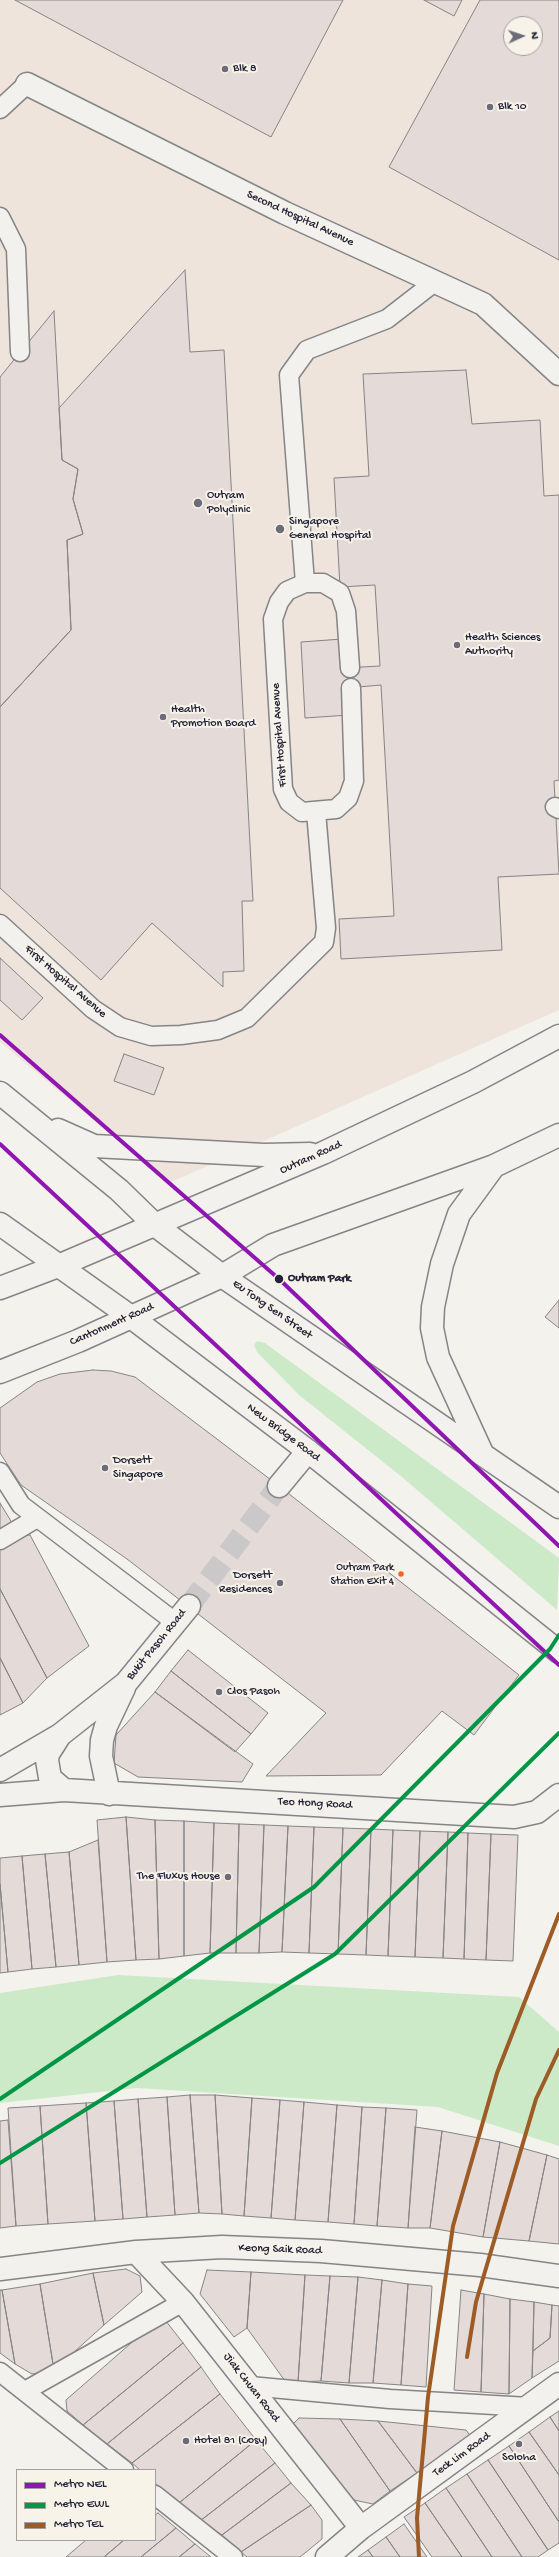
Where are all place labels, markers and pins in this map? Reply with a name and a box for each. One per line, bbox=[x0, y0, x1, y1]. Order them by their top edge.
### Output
place label: Blk 8 bbox=[233, 62, 257, 76]
marker: Blk 8 bbox=[220, 64, 230, 74]
place label: Blk 10 bbox=[498, 100, 527, 114]
marker: Blk 10 bbox=[485, 102, 495, 112]
place label: Outram Polyclinic bbox=[207, 489, 250, 517]
marker: Outram Polyclinic bbox=[192, 497, 204, 509]
place label: Singapore General Hospital bbox=[289, 515, 371, 543]
marker: Singapore General Hospital bbox=[274, 523, 286, 535]
place label: Health Sciences Authority bbox=[465, 631, 540, 659]
marker: Health Sciences Authority bbox=[452, 640, 462, 650]
place label: Health Promotion Board bbox=[171, 703, 255, 731]
marker: Health Promotion Board bbox=[158, 712, 168, 722]
place label: Outram Park bbox=[288, 1272, 351, 1286]
marker: Outram Park bbox=[273, 1273, 285, 1285]
place label: Dorsett Singapore bbox=[113, 1454, 163, 1482]
marker: Dorsett Singapore bbox=[100, 1463, 110, 1473]
place label: Outram Park Station Exit 4 bbox=[331, 1561, 394, 1587]
place label: Dorsett Residences bbox=[219, 1569, 272, 1597]
marker: Outram Park Station Exit 4 bbox=[396, 1569, 406, 1579]
marker: Dorsett Residences bbox=[275, 1578, 285, 1588]
place label: Clos Pasoh bbox=[227, 1685, 280, 1699]
marker: Clos Pasoh bbox=[214, 1687, 224, 1697]
place label: The Fluxus House bbox=[137, 1870, 220, 1884]
marker: The Fluxus House bbox=[223, 1872, 233, 1882]
place label: Hotel 81 (Cosy) bbox=[194, 2434, 268, 2448]
marker: Hotel 81 (Cosy) bbox=[181, 2436, 191, 2446]
marker: Soloha bbox=[514, 2439, 524, 2449]
place label: Soloha bbox=[502, 2451, 536, 2465]

